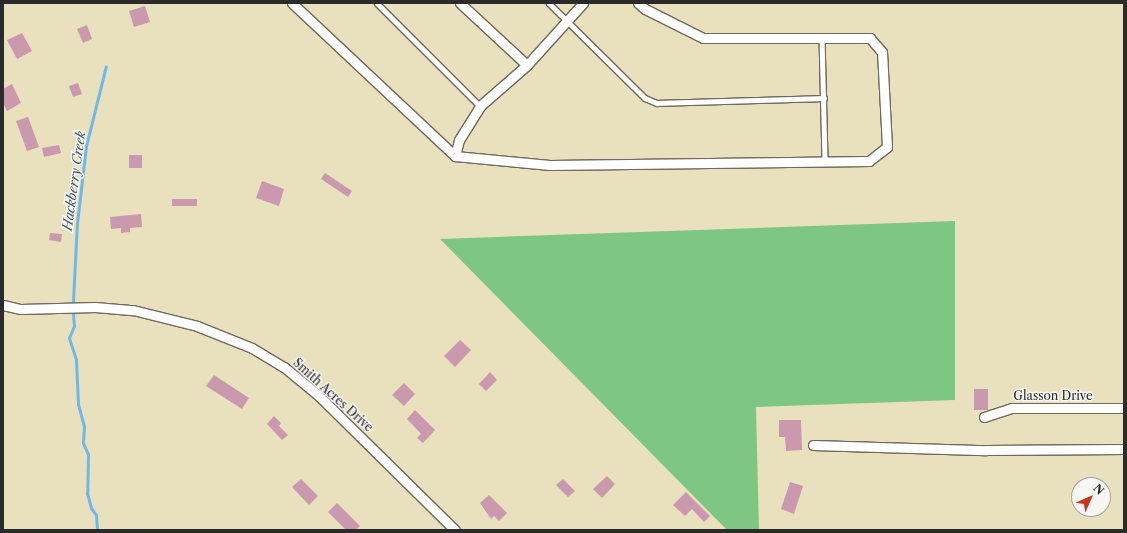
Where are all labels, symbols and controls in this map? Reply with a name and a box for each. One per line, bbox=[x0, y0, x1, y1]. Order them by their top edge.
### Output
water label: Hackberry Creek bbox=[59, 130, 89, 232]
street label: Smith Acres Drive bbox=[290, 355, 376, 435]
street label: Glasson Drive bbox=[1013, 389, 1093, 403]
north arrow bbox=[1071, 477, 1111, 517]
text: N bbox=[1090, 481, 1107, 498]

